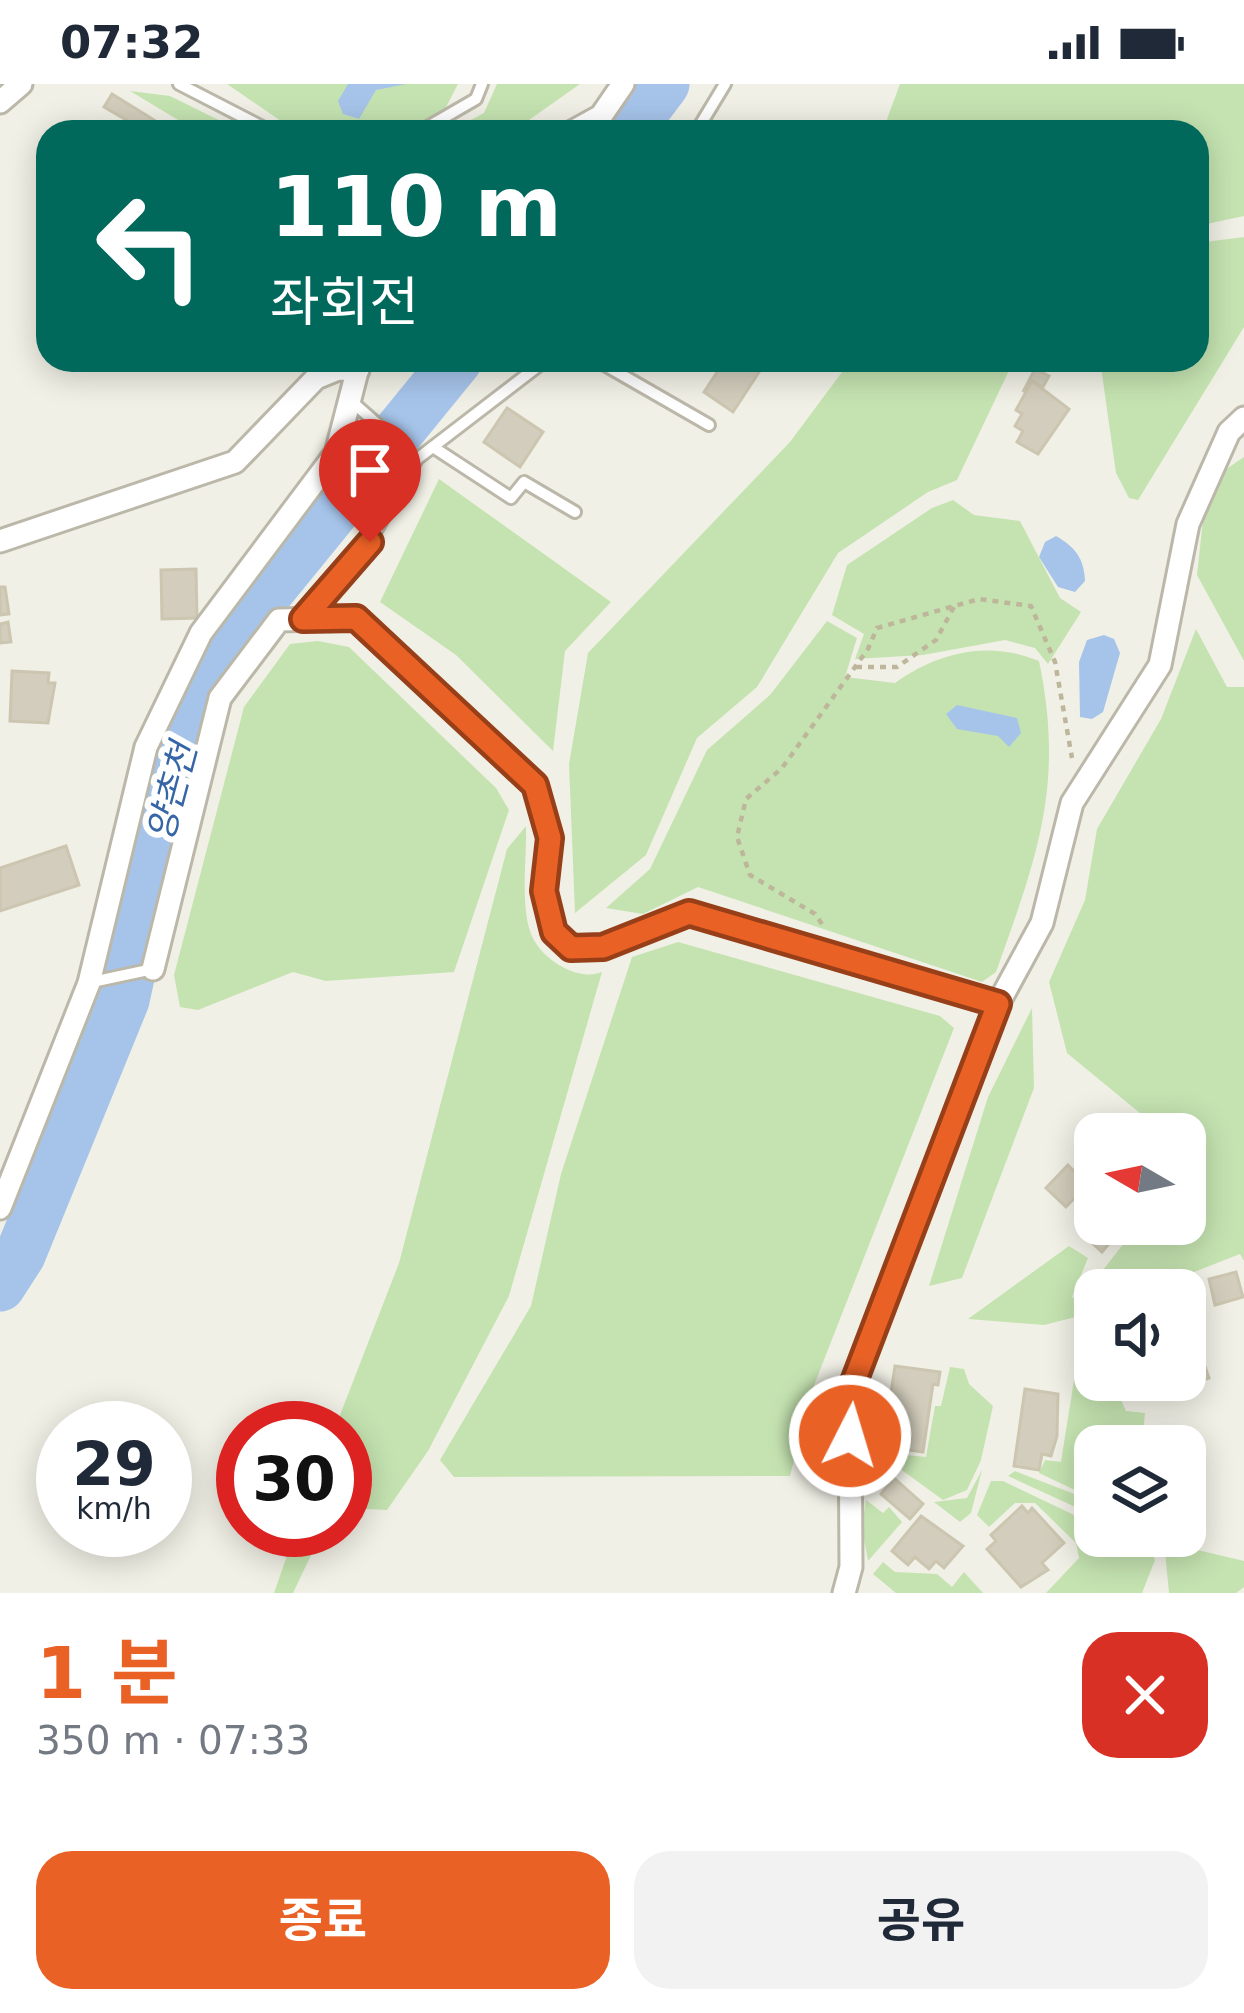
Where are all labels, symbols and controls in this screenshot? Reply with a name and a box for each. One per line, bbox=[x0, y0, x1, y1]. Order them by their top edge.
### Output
text: 07:32 bbox=[60, 16, 203, 69]
text: 110 m bbox=[270, 158, 562, 256]
icon: left bbox=[72, 168, 228, 324]
text: 좌회전 bbox=[270, 271, 419, 334]
pin bbox=[319, 419, 421, 542]
icon: arrive bbox=[337, 437, 403, 503]
water label: 양촌천 bbox=[139, 735, 206, 845]
north arrow bbox=[1074, 1113, 1206, 1245]
map controls bbox=[1074, 1113, 1206, 1557]
button: sound bbox=[1074, 1269, 1206, 1401]
position arrow bbox=[787, 1373, 913, 1499]
speed limit sign: 30 bbox=[216, 1401, 372, 1557]
button: layers bbox=[1074, 1425, 1206, 1557]
text: 29 bbox=[72, 1429, 156, 1499]
text: km/h bbox=[76, 1491, 152, 1526]
text: 1 분 bbox=[36, 1631, 177, 1715]
button: close bbox=[1082, 1632, 1208, 1758]
text: 350 m · 07:33 bbox=[36, 1718, 310, 1763]
button: 종료 bbox=[36, 1851, 610, 1989]
button: 공유 bbox=[634, 1851, 1208, 1989]

